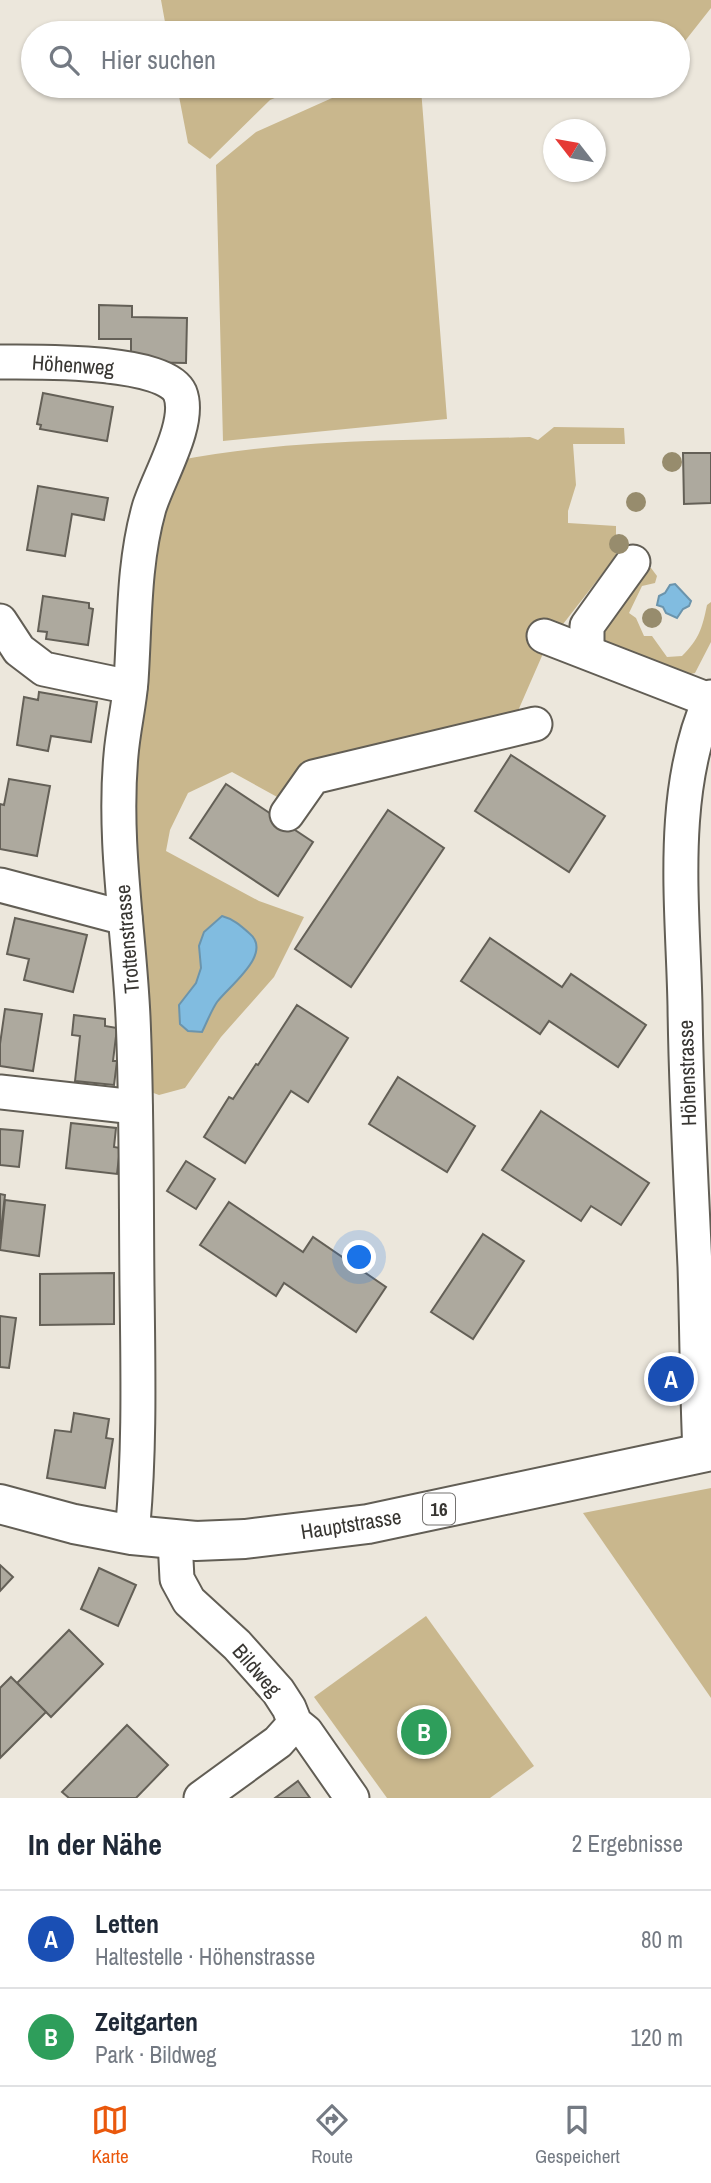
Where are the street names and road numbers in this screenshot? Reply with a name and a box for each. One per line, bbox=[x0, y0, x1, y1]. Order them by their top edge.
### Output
street label: Höhenweg bbox=[31, 348, 115, 382]
street label: Trottenstrasse bbox=[108, 883, 146, 995]
street label: Höhenstrasse bbox=[671, 1019, 703, 1127]
road number: 16 bbox=[423, 1494, 455, 1525]
street label: Hauptstrasse bbox=[299, 1502, 403, 1546]
street label: Bildweg bbox=[226, 1637, 288, 1703]

